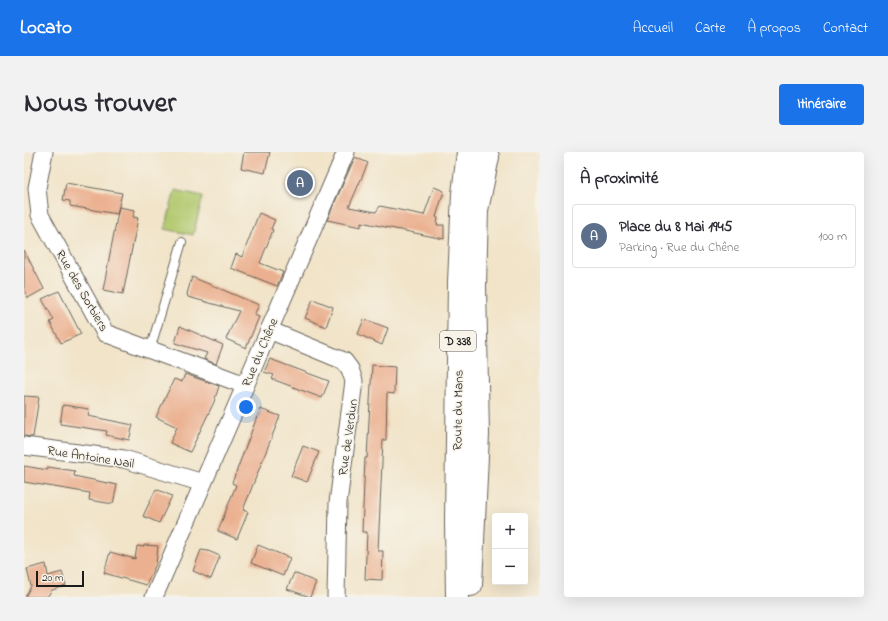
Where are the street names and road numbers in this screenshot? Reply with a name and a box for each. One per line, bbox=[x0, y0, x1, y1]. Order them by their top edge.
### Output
street label: Rue des Sorbiers bbox=[51, 246, 113, 335]
street label: Rue du Chêne bbox=[237, 315, 283, 390]
road number: D 338 bbox=[440, 331, 476, 351]
street label: Route du Mans bbox=[448, 369, 469, 451]
street label: Rue de Verdun bbox=[334, 398, 363, 477]
street label: Rue Antoine Nail bbox=[46, 441, 135, 474]

